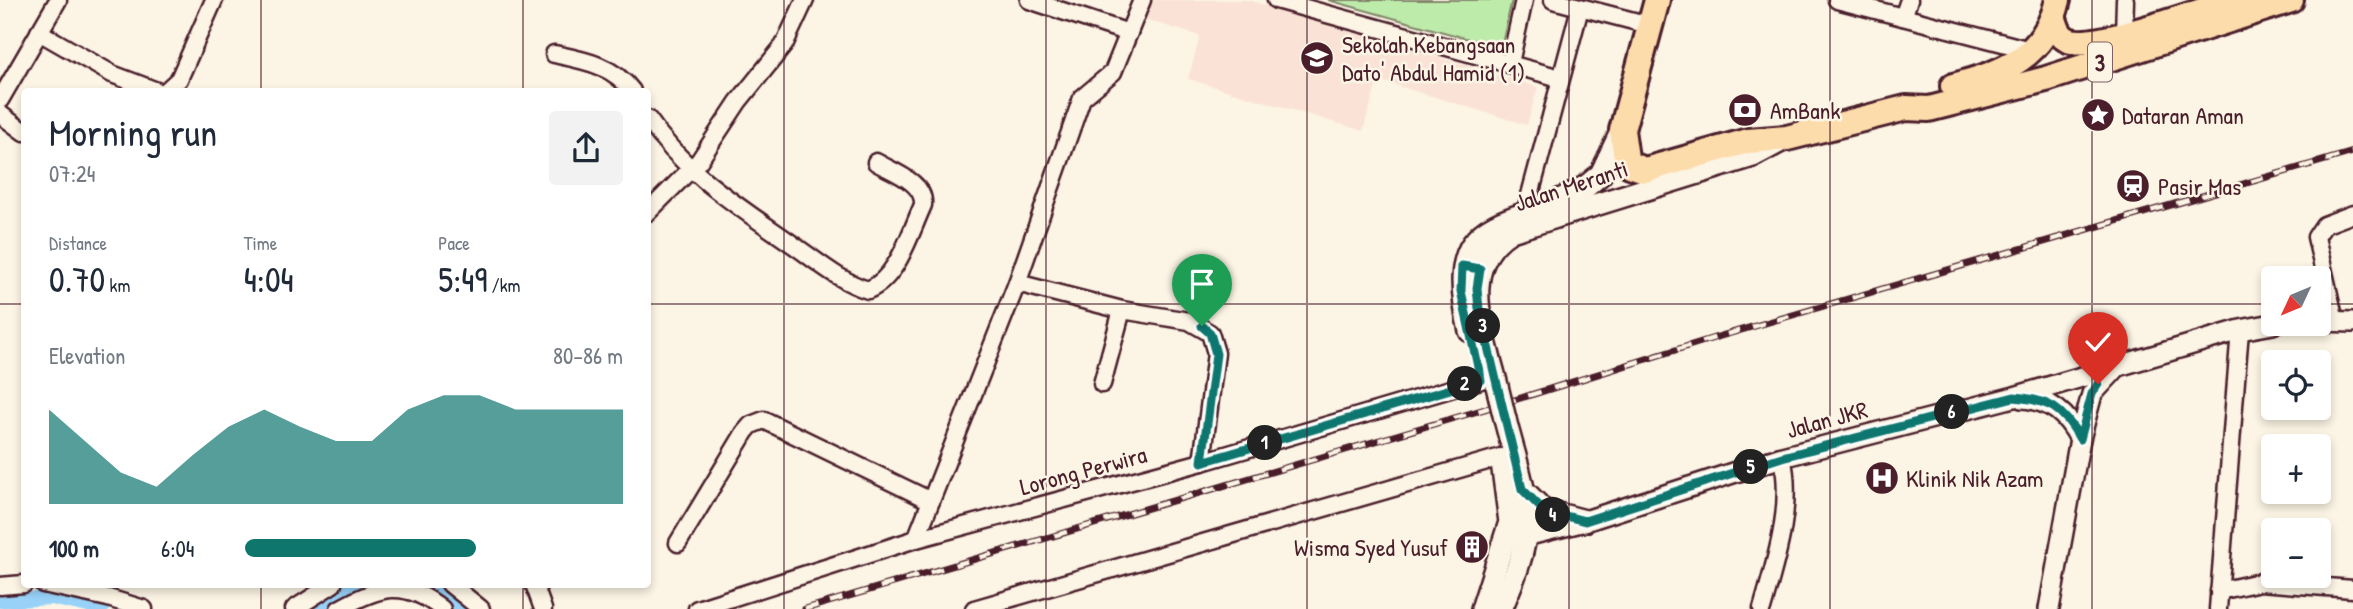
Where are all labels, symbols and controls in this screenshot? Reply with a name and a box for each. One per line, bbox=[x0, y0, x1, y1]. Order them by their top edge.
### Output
place label: Sekolah Kebangsaan Dato' Abdul Hamid (1) bbox=[1342, 28, 1525, 88]
school or university icon: Sekolah Kebangsaan Dato' Abdul Hamid (1) bbox=[1298, 39, 1336, 77]
road number: 3 bbox=[2088, 43, 2112, 82]
bank icon: AmBank bbox=[1726, 91, 1764, 129]
place label: AmBank bbox=[1770, 94, 1840, 126]
place icon: Dataran Aman bbox=[2079, 96, 2117, 134]
place label: Dataran Aman bbox=[2122, 99, 2244, 131]
text: Morning run bbox=[49, 106, 217, 158]
button: share bbox=[549, 111, 623, 185]
street label: Jalan Meranti bbox=[1510, 152, 1632, 218]
text: 07:24 bbox=[49, 158, 95, 189]
station icon: Pasir Mas bbox=[2114, 167, 2152, 205]
place label: Pasir Mas bbox=[2158, 170, 2241, 202]
text: Distance bbox=[49, 230, 107, 256]
text: Time bbox=[244, 230, 277, 256]
text: Pace bbox=[438, 230, 470, 256]
pin bbox=[1172, 254, 1232, 326]
text: 0.70 bbox=[49, 256, 105, 303]
text: 4:04 bbox=[244, 256, 294, 303]
text: 5:49 bbox=[438, 256, 487, 303]
icon: arrive bbox=[1183, 265, 1221, 303]
north arrow bbox=[2261, 266, 2331, 336]
map controls bbox=[2261, 266, 2331, 588]
text: km bbox=[105, 272, 130, 298]
text: /km bbox=[487, 272, 520, 298]
pin: 3 bbox=[1466, 308, 1500, 344]
text: 3 bbox=[1478, 312, 1487, 338]
pin bbox=[2068, 312, 2128, 384]
icon: check bbox=[2079, 323, 2117, 361]
text: Elevation bbox=[49, 340, 125, 371]
text: 80–86 m bbox=[553, 340, 623, 371]
button: locate bbox=[2261, 350, 2331, 420]
pin: 2 bbox=[1448, 366, 1482, 402]
text: 2 bbox=[1460, 370, 1469, 396]
street label: Jalan JKR bbox=[1783, 393, 1871, 445]
pin: 6 bbox=[1934, 394, 1969, 430]
text: 6 bbox=[1948, 398, 1955, 424]
pin: 1 bbox=[1248, 426, 1282, 460]
text: 1 bbox=[1261, 429, 1268, 455]
button: + bbox=[2261, 434, 2331, 504]
street label: Lorong Perwira bbox=[1016, 438, 1150, 502]
pin: 5 bbox=[1734, 449, 1768, 484]
text: 5 bbox=[1746, 453, 1755, 479]
hospital icon: Klinik Nik Azam bbox=[1863, 459, 1901, 497]
place label: Klinik Nik Azam bbox=[1906, 462, 2043, 494]
pin: 4 bbox=[1536, 498, 1570, 532]
text: 4 bbox=[1549, 501, 1556, 527]
button: − bbox=[2261, 518, 2331, 588]
building icon: Wisma Syed Yusuf bbox=[1453, 528, 1491, 566]
place label: Wisma Syed Yusuf bbox=[1294, 531, 1448, 563]
text: 100 m bbox=[49, 533, 99, 564]
text: 6:04 bbox=[161, 533, 194, 564]

